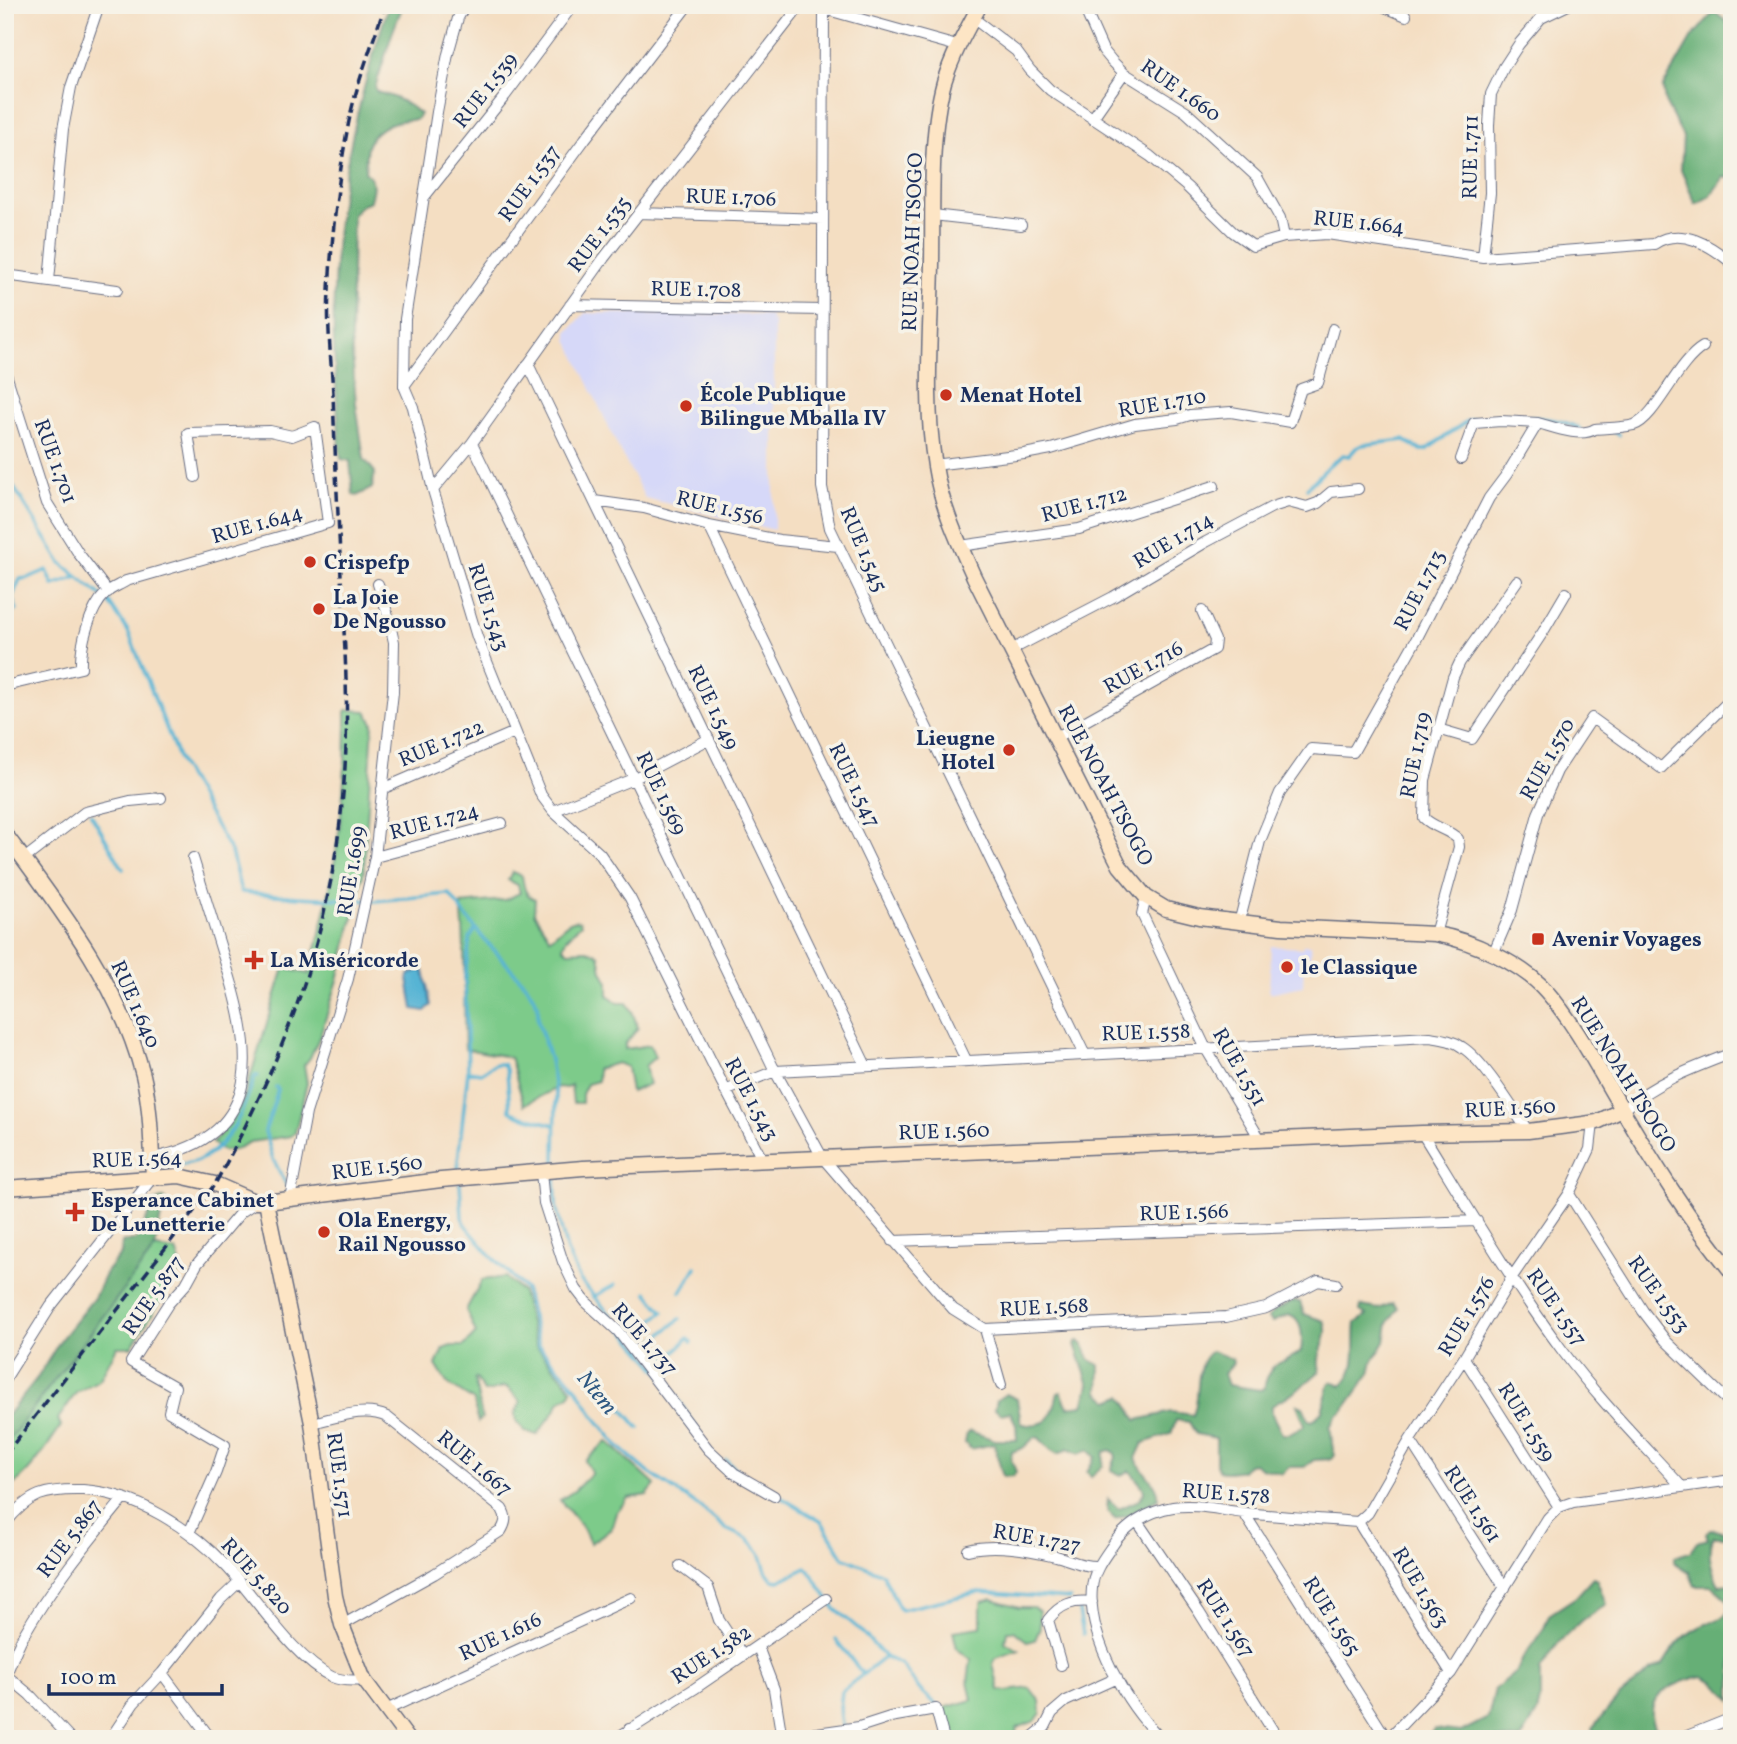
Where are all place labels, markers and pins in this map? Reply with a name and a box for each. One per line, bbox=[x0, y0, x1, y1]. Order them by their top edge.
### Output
place label: École Publique Bilingue Mballa IV bbox=[700, 381, 886, 434]
place label: Menat Hotel bbox=[960, 382, 1082, 411]
marker: Menat Hotel bbox=[938, 387, 954, 403]
marker: École Publique Bilingue Mballa IV bbox=[678, 398, 694, 414]
place label: Crispefp bbox=[324, 549, 410, 578]
marker: Crispefp bbox=[302, 554, 318, 570]
place label: La Joie De Ngousso bbox=[333, 584, 446, 637]
marker: La Joie De Ngousso bbox=[311, 601, 327, 617]
place label: Lieugne Hotel bbox=[916, 725, 995, 778]
marker: Lieugne Hotel bbox=[1001, 742, 1017, 758]
place label: Avenir Voyages bbox=[1552, 926, 1702, 955]
marker: Avenir Voyages bbox=[1530, 931, 1546, 947]
place label: La Miséricorde bbox=[270, 947, 419, 976]
marker: La Miséricorde bbox=[244, 950, 264, 970]
place label: le Classique bbox=[1301, 954, 1418, 983]
marker: le Classique bbox=[1279, 959, 1295, 975]
place label: Esperance Cabinet De Lunetterie bbox=[91, 1187, 274, 1240]
marker: Esperance Cabinet De Lunetterie bbox=[65, 1202, 85, 1222]
place label: Ola Energy, Rail Ngousso bbox=[338, 1207, 466, 1260]
marker: Ola Energy, Rail Ngousso bbox=[316, 1224, 332, 1240]

